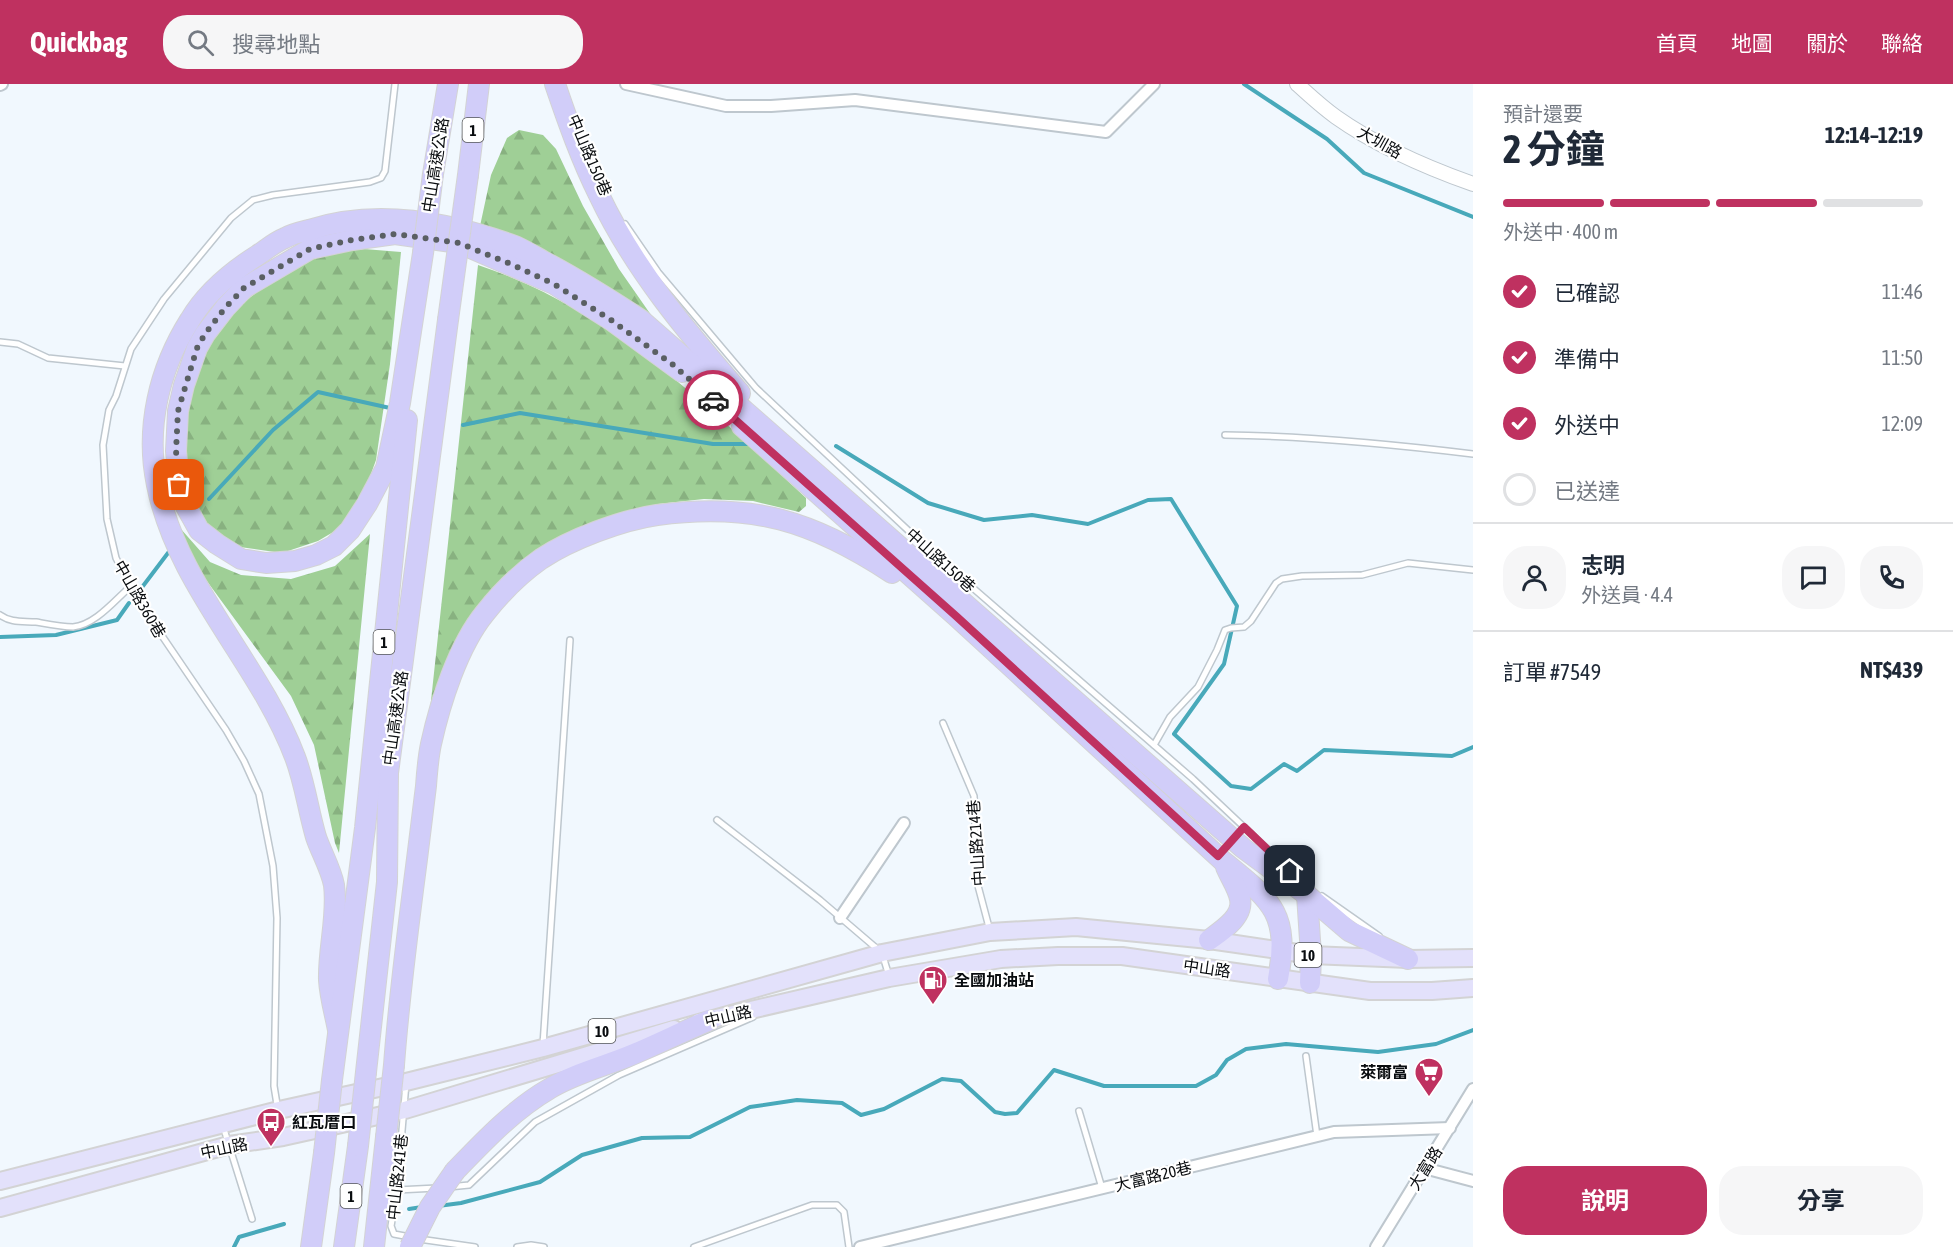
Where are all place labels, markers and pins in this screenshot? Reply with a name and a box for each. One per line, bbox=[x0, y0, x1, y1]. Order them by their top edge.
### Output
pin bbox=[153, 459, 204, 510]
pin bbox=[1264, 845, 1315, 896]
fuel station icon: 全國加油站 bbox=[917, 964, 949, 1006]
place label: 全國加油站 bbox=[954, 971, 1034, 989]
supermarket icon: 萊爾富 bbox=[1413, 1056, 1445, 1098]
place label: 萊爾富 bbox=[1360, 1063, 1408, 1081]
bus stop icon: 紅瓦厝口 bbox=[255, 1106, 287, 1148]
place label: 紅瓦厝口 bbox=[292, 1113, 356, 1131]

